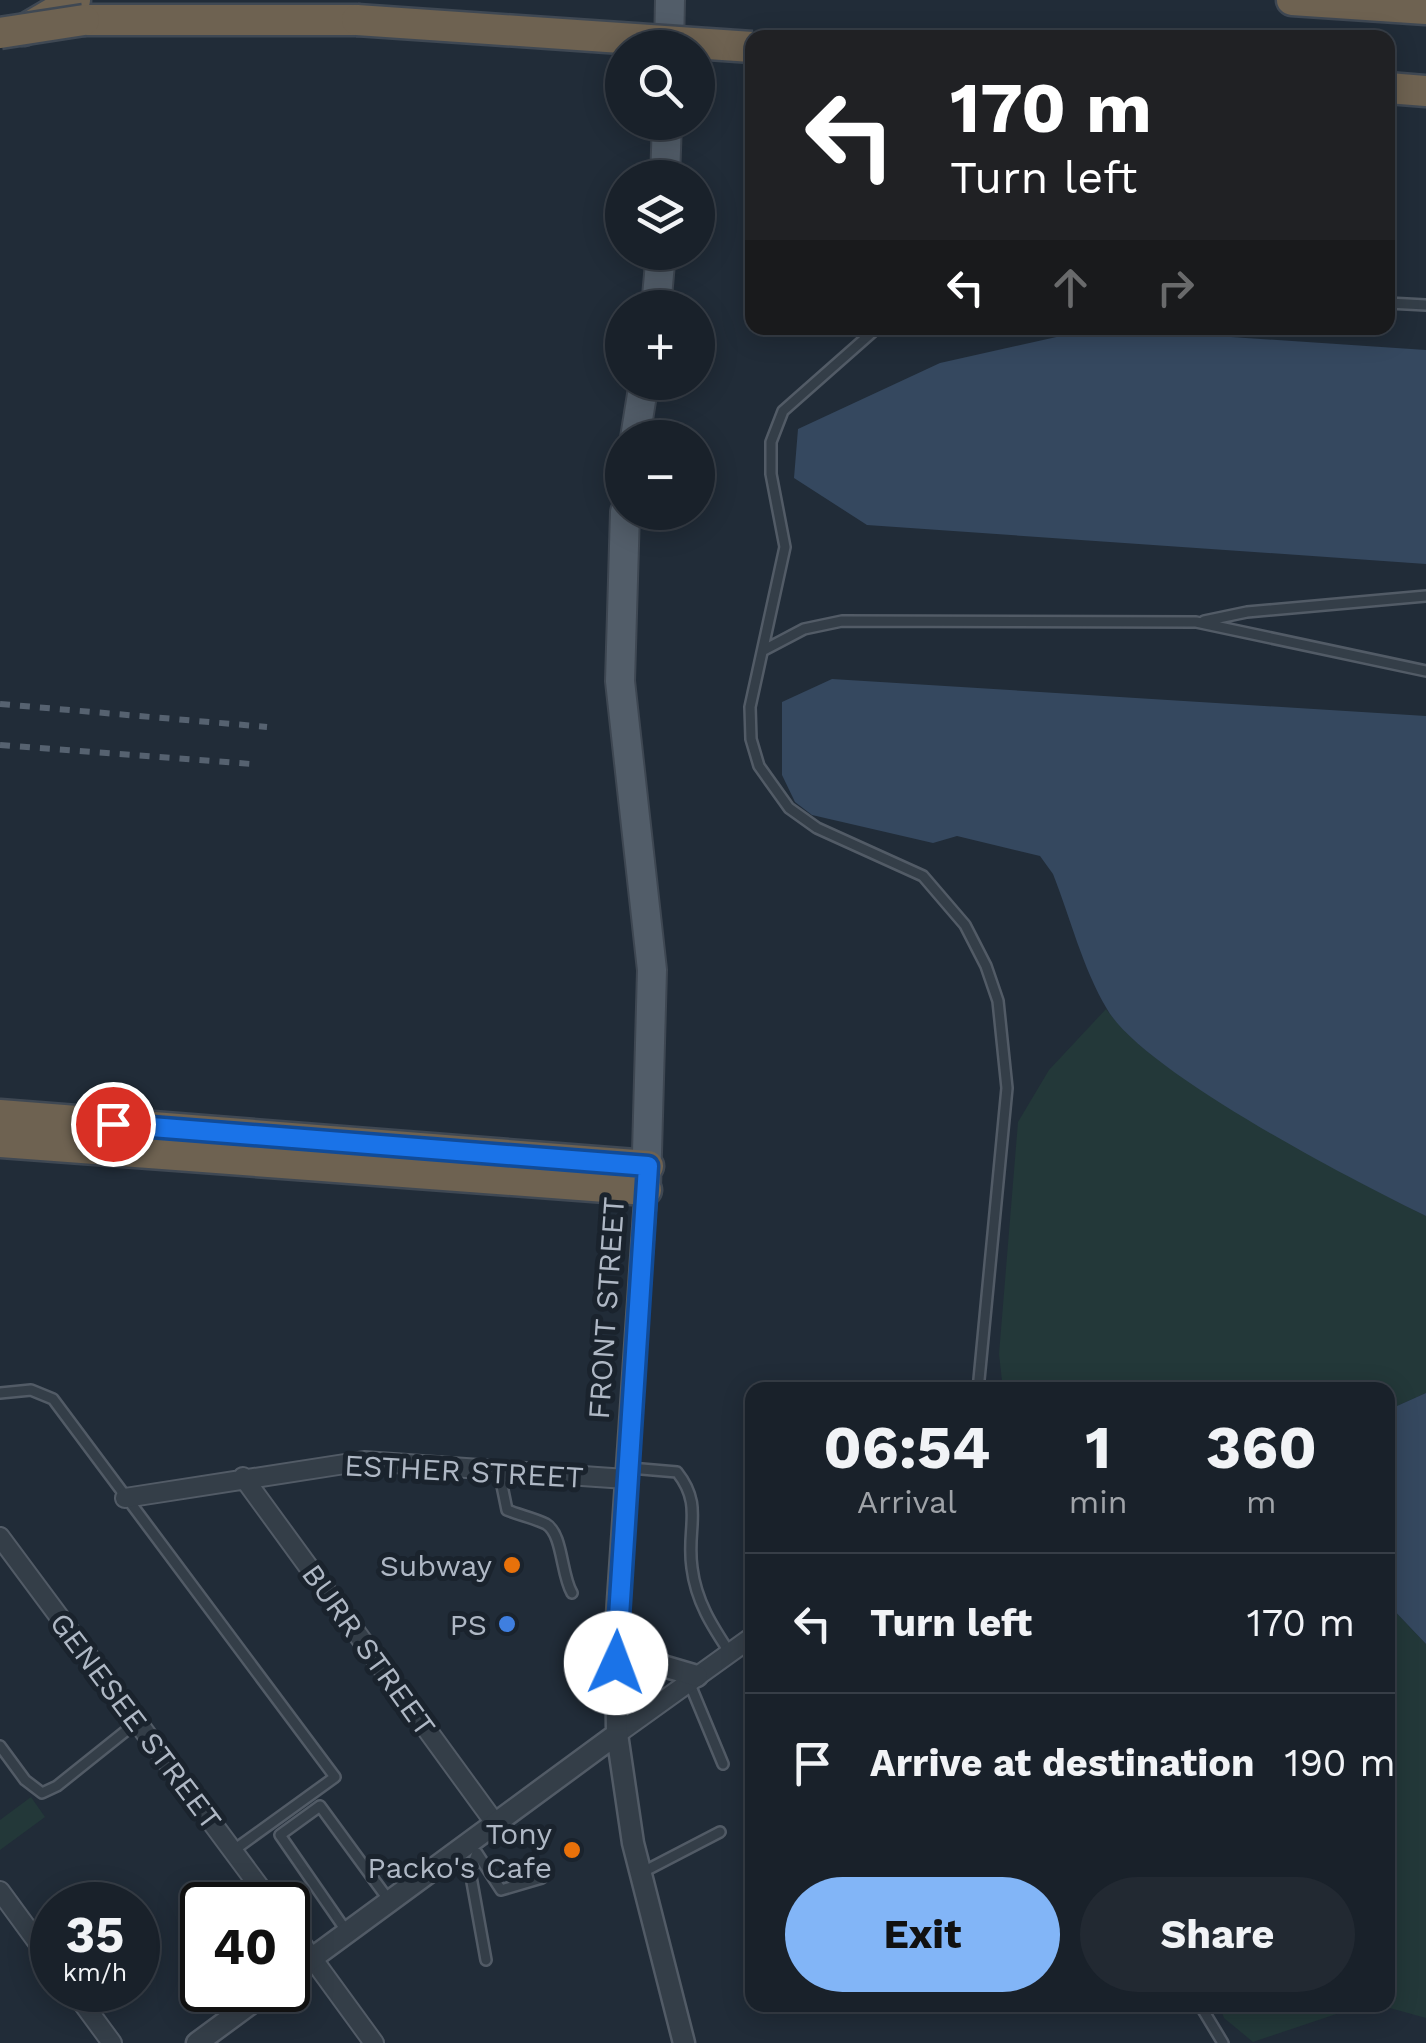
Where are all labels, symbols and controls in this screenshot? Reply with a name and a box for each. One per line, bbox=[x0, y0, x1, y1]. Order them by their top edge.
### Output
map controls bbox=[605, 30, 715, 530]
button: search bbox=[605, 30, 715, 140]
text: 170 m bbox=[950, 67, 1152, 149]
icon: left bbox=[785, 70, 915, 200]
text: Turn left bbox=[950, 151, 1137, 204]
button: layers bbox=[605, 160, 715, 270]
icon: left bbox=[938, 260, 993, 315]
icon: ahead bbox=[1043, 260, 1098, 315]
icon: right bbox=[1148, 260, 1203, 315]
button: + bbox=[605, 290, 715, 400]
button: − bbox=[605, 420, 715, 530]
pin bbox=[71, 1082, 156, 1167]
icon: arrive bbox=[86, 1097, 141, 1152]
street label: FRONT STREET bbox=[581, 1196, 631, 1420]
text: 06:54 bbox=[823, 1412, 991, 1483]
text: 1 bbox=[1085, 1412, 1111, 1483]
text: 360 bbox=[1206, 1412, 1317, 1483]
street label: ESTHER STREET bbox=[343, 1447, 585, 1495]
text: Arrival bbox=[857, 1483, 957, 1521]
text: min bbox=[1069, 1483, 1128, 1521]
text: m bbox=[1246, 1483, 1277, 1521]
place label: Subway bbox=[380, 1548, 493, 1583]
marker: Subway bbox=[501, 1554, 523, 1576]
street label: BURR STREET bbox=[295, 1557, 443, 1743]
icon: left bbox=[785, 1596, 840, 1651]
text: Turn left bbox=[870, 1601, 1032, 1645]
text: 170 m bbox=[1247, 1601, 1355, 1645]
street label: GENESEE STREET bbox=[43, 1606, 229, 1836]
place label: PS bbox=[449, 1607, 487, 1642]
position arrow bbox=[564, 1611, 668, 1715]
marker: PS bbox=[496, 1613, 518, 1635]
icon: arrive bbox=[785, 1736, 840, 1791]
text: Arrive at destination bbox=[870, 1741, 1255, 1785]
text: 190 m bbox=[1285, 1741, 1396, 1785]
place label: Tony Packo's Cafe bbox=[367, 1816, 553, 1885]
marker: Tony Packo's Cafe bbox=[561, 1839, 583, 1861]
button: Exit bbox=[785, 1877, 1060, 1992]
button: Share bbox=[1080, 1877, 1355, 1992]
speed limit sign: 40 bbox=[180, 1882, 310, 2012]
text: 35 bbox=[66, 1905, 124, 1964]
text: km/h bbox=[63, 1958, 127, 1987]

